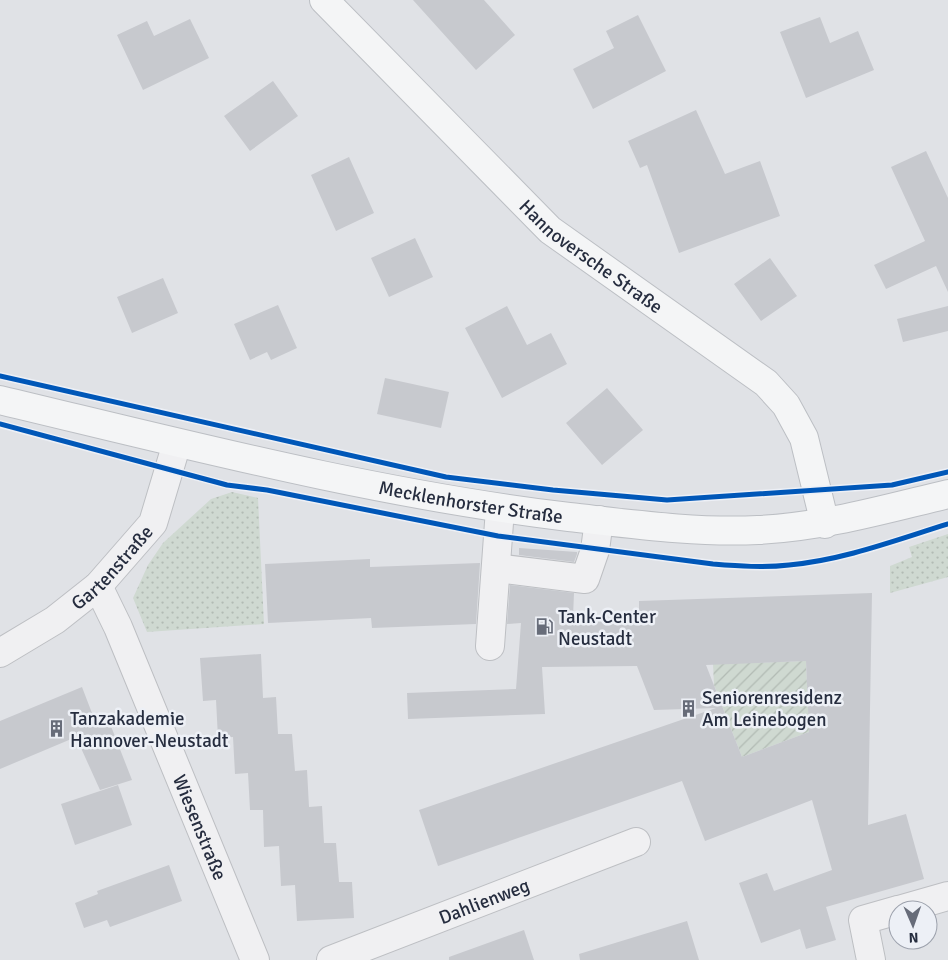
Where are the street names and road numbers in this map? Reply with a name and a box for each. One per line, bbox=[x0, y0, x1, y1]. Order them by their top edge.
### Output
street label: Hannoversche Straße bbox=[514, 195, 667, 319]
street label: Mecklenhorster Straße bbox=[377, 476, 564, 529]
street label: Gartenstraße bbox=[67, 521, 159, 616]
street label: Wiesenstraße bbox=[167, 771, 232, 884]
street label: Dahlienweg bbox=[435, 873, 533, 930]

